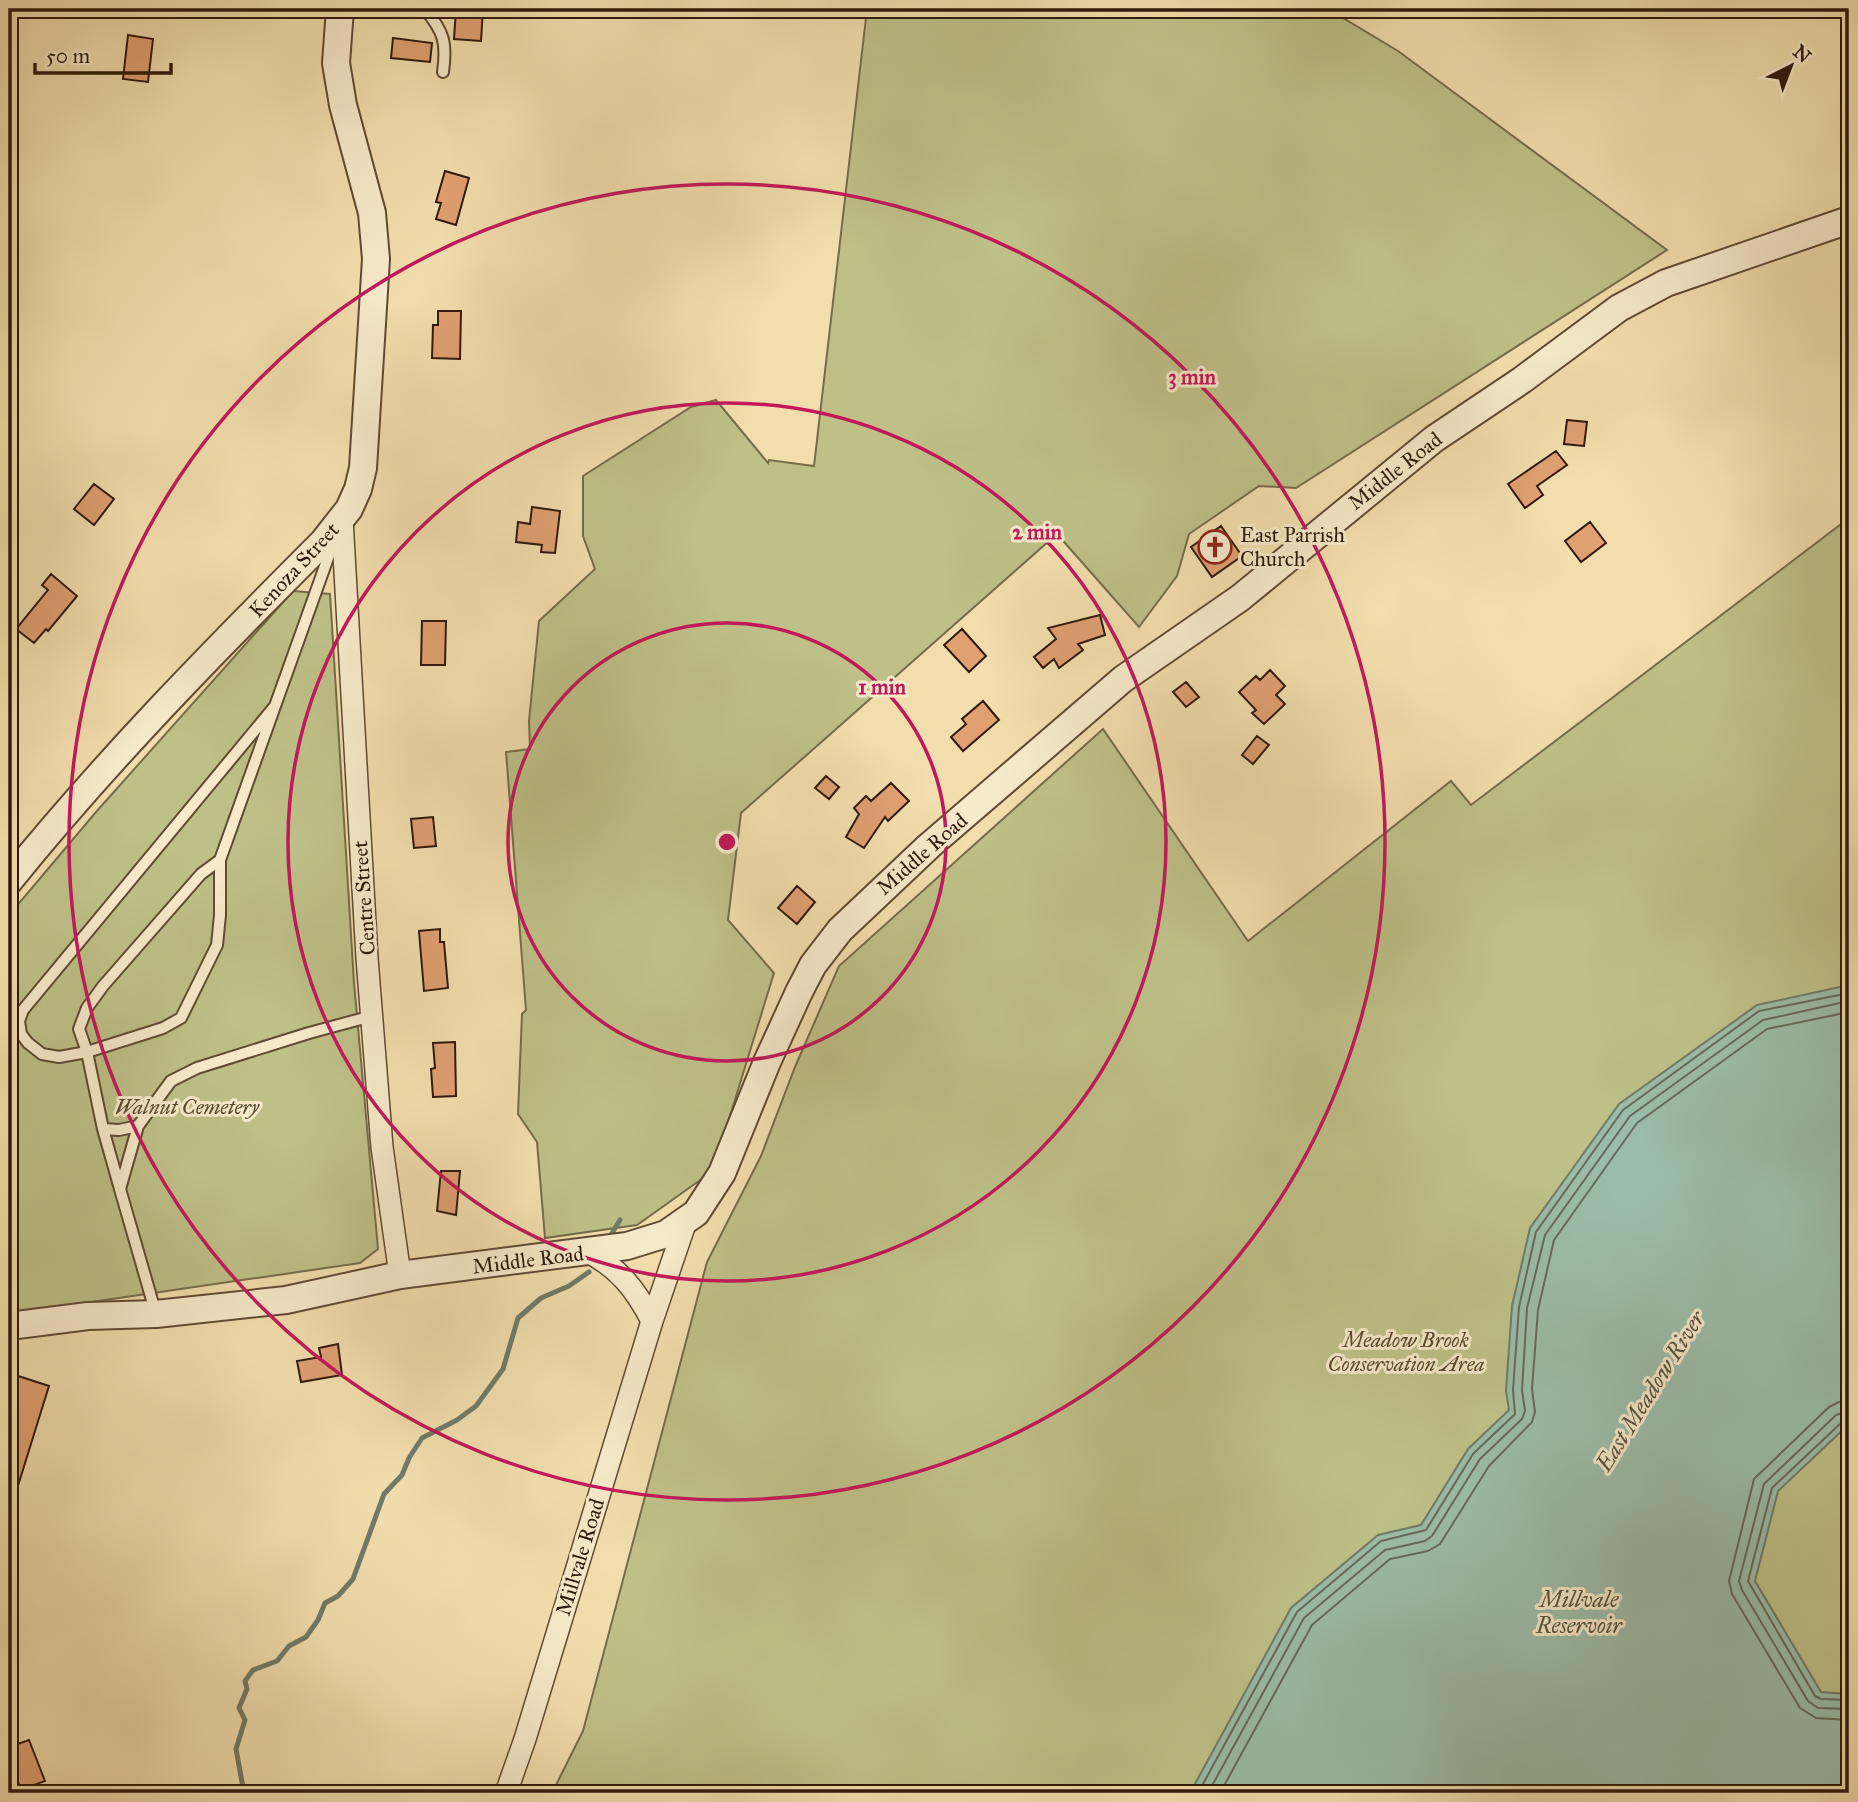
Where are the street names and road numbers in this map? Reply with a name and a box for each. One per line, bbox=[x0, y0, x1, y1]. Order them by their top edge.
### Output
street label: Middle Road bbox=[1343, 426, 1448, 516]
street label: Kenoza Street bbox=[243, 517, 345, 623]
street label: Middle Road bbox=[871, 807, 973, 901]
street label: Centre Street bbox=[347, 839, 381, 956]
street label: Middle Road bbox=[471, 1240, 586, 1280]
street label: Millvale Road bbox=[550, 1495, 610, 1619]

